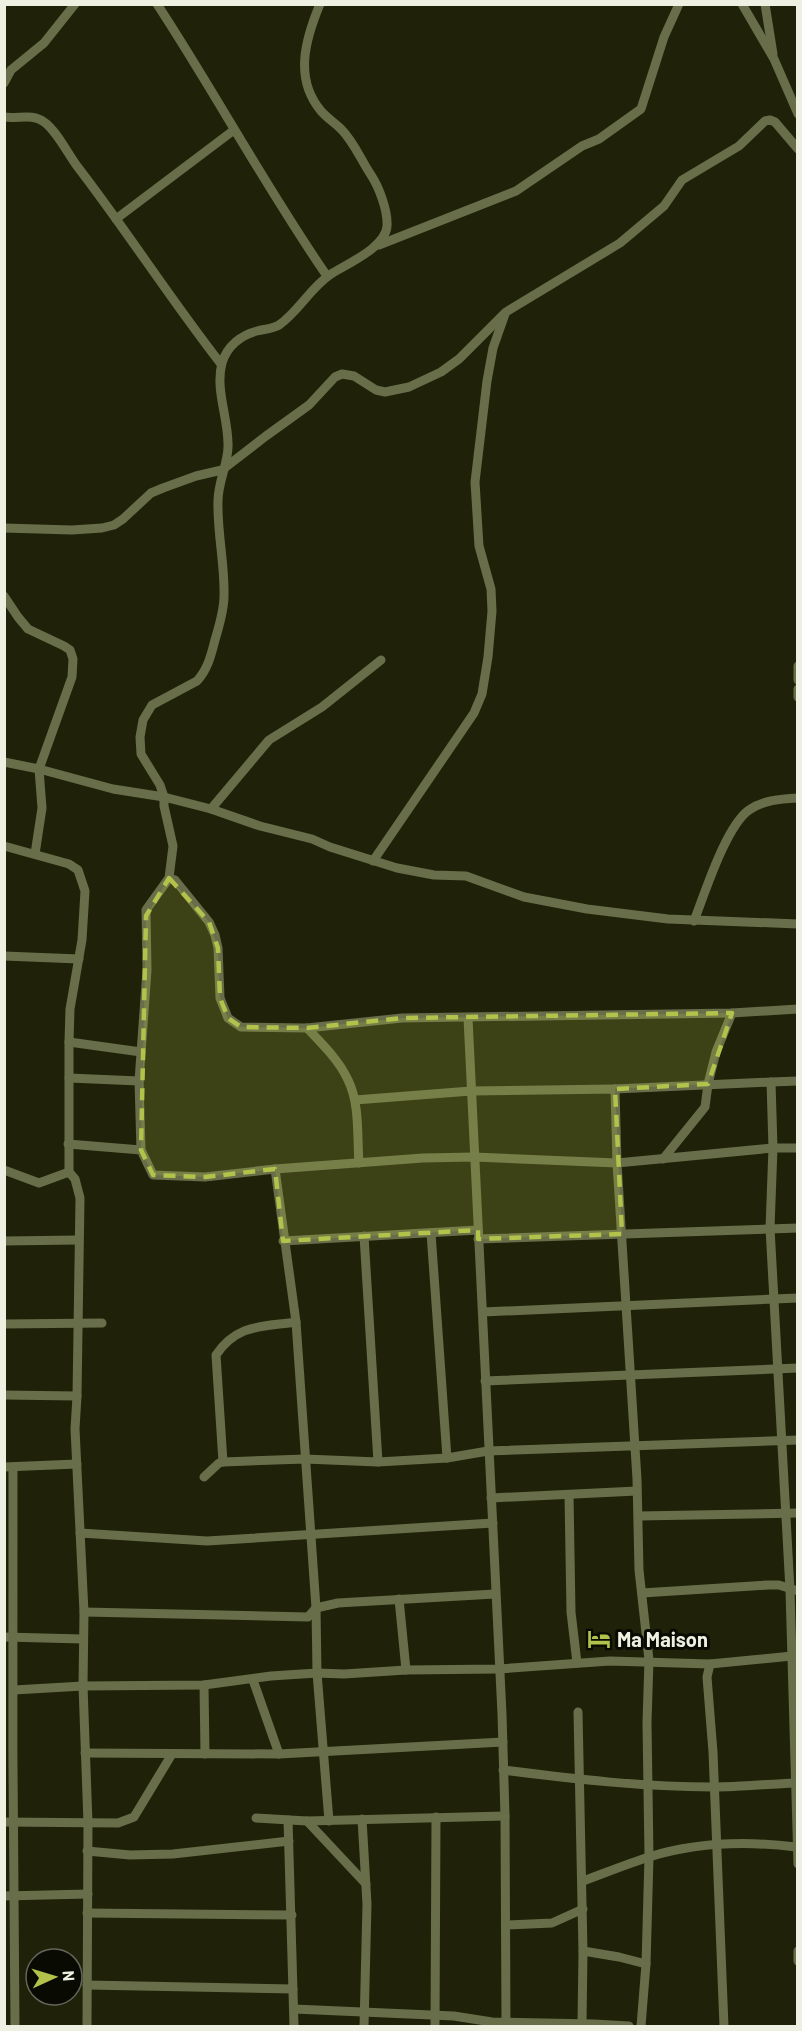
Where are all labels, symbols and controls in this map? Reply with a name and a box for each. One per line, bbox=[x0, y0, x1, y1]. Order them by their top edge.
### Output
hotel icon: Ma Maison bbox=[586, 1626, 612, 1652]
place label: Ma Maison bbox=[617, 1627, 708, 1651]
north arrow bbox=[24, 1947, 84, 2007]
text: N bbox=[60, 1970, 79, 1982]

